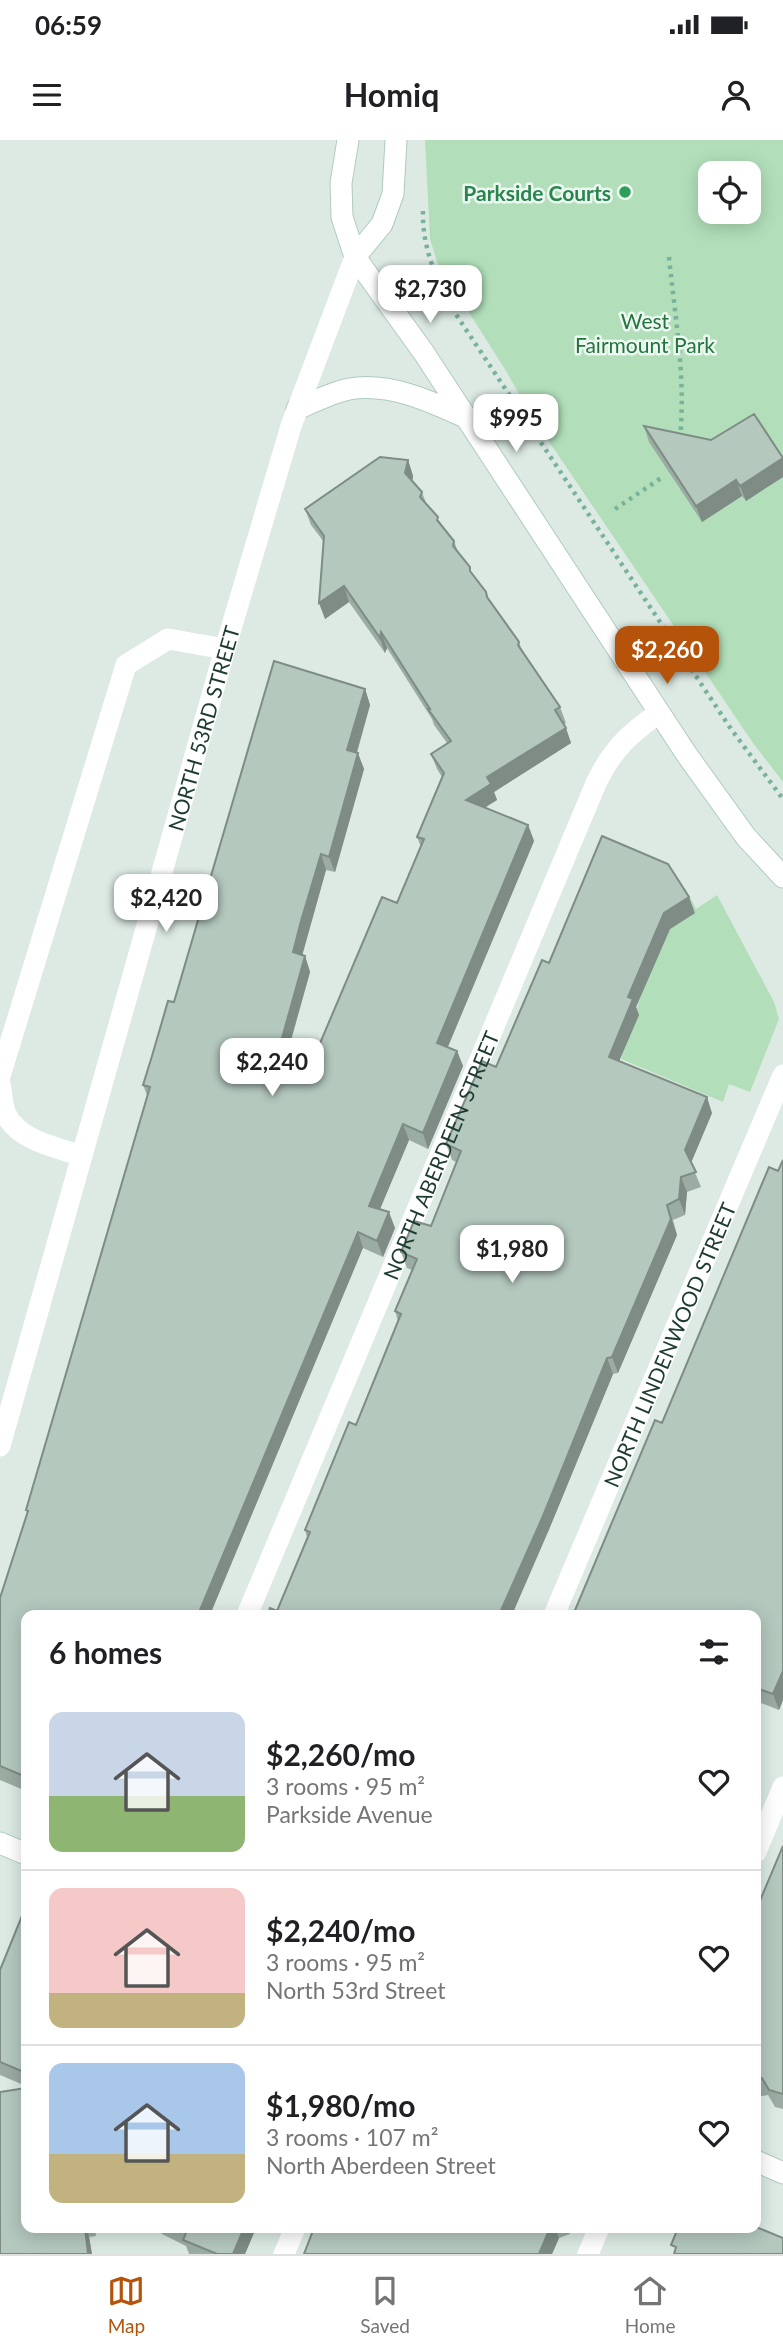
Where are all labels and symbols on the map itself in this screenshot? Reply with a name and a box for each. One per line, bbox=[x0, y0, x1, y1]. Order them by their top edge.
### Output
place label: Parkside Courts bbox=[463, 180, 611, 205]
marker: Parkside Courts bbox=[617, 184, 633, 200]
pin: $2,730 bbox=[373, 265, 487, 325]
park label: West Fairmount Park bbox=[575, 308, 715, 357]
pin: $995 bbox=[475, 394, 557, 454]
street label: NORTH 53RD STREET bbox=[162, 622, 244, 833]
pin: $2,260 bbox=[610, 626, 724, 686]
pin: $2,420 bbox=[109, 874, 223, 934]
street label: NORTH ABERDEEN STREET bbox=[377, 1026, 504, 1283]
pin: $2,240 bbox=[215, 1038, 329, 1098]
street label: NORTH LINDENWOOD STREET bbox=[597, 1198, 740, 1490]
pin: $1,980 bbox=[455, 1226, 569, 1285]

